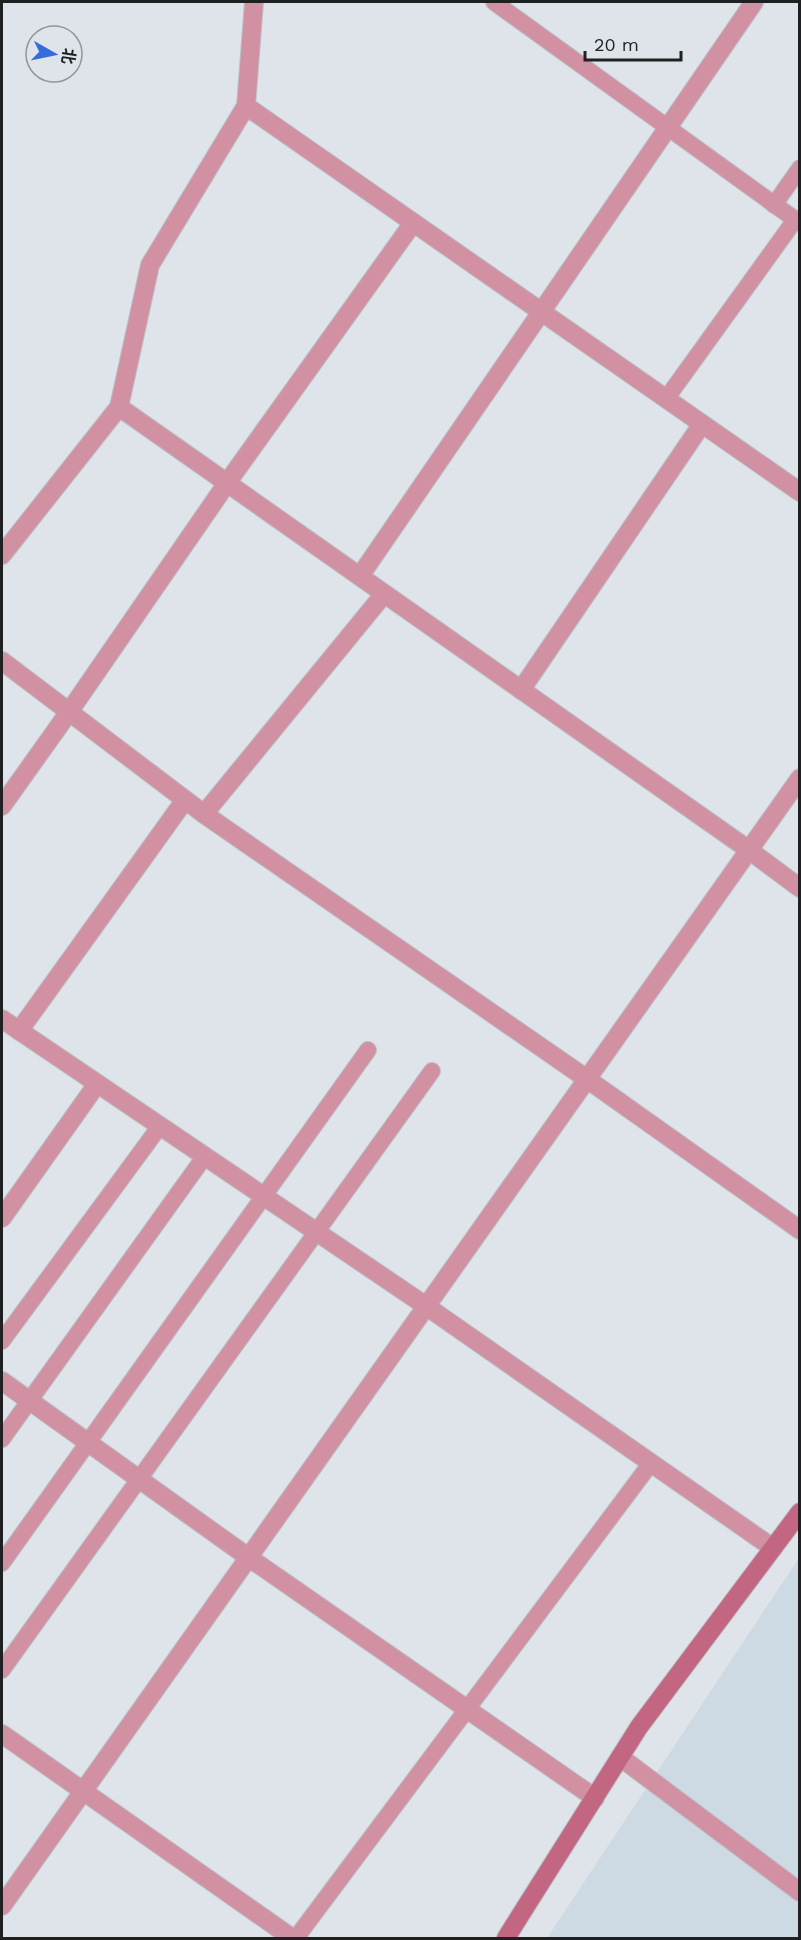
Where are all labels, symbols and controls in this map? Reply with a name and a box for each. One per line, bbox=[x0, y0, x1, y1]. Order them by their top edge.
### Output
north arrow bbox=[24, 24, 84, 84]
scale bar bbox=[585, 24, 681, 62]
text: 20 m bbox=[594, 34, 639, 55]
text: 北 bbox=[58, 47, 79, 66]

